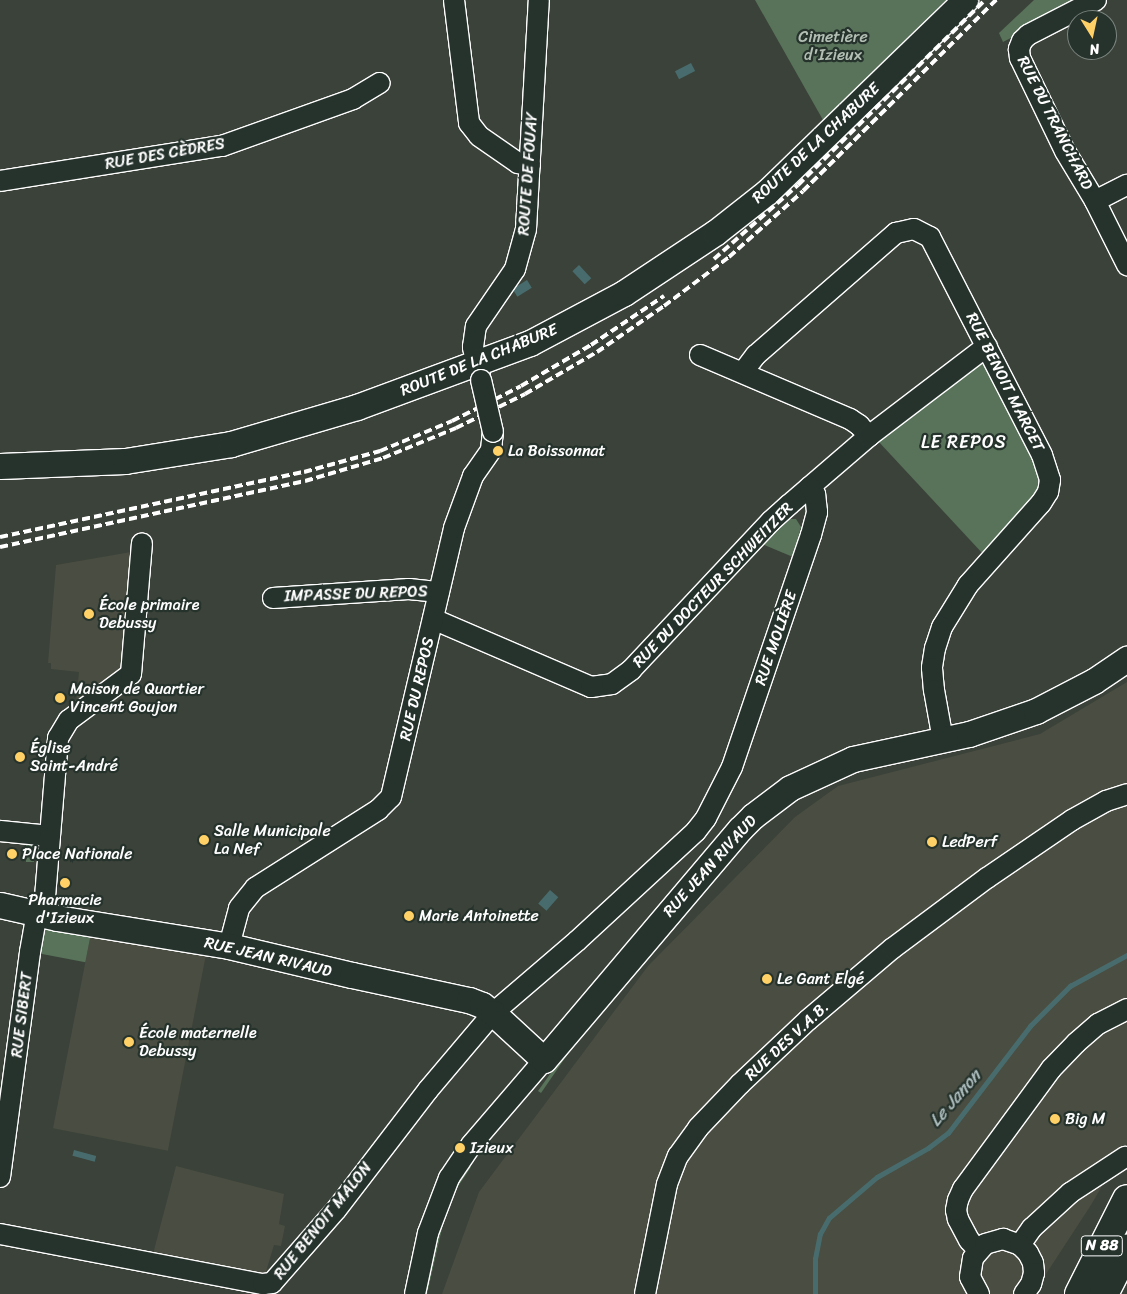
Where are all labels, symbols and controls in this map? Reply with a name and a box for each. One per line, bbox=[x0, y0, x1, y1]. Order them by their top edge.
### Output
north arrow bbox=[1067, 10, 1117, 60]
park label: Cimetière d'Izieux bbox=[798, 27, 868, 65]
text: N bbox=[1088, 36, 1101, 62]
street label: RUE DU TRANCHARD bbox=[1013, 52, 1097, 194]
street label: ROUTE DE LA CHABURE bbox=[748, 79, 884, 207]
street label: ROUTE DE FOUAY bbox=[514, 112, 542, 236]
street label: RUE DES CÈDRES bbox=[103, 134, 227, 174]
street label: RUE BENOIT MARCET bbox=[962, 310, 1048, 454]
street label: ROUTE DE LA CHABURE bbox=[398, 320, 560, 400]
district label: LE REPOS bbox=[921, 431, 1007, 453]
place label: La Boissonnat bbox=[508, 441, 605, 461]
marker: La Boissonnat bbox=[492, 445, 504, 457]
street label: RUE DU DOCTEUR SCHWEITZER bbox=[629, 498, 797, 672]
street label: IMPASSE DU REPOS bbox=[285, 582, 427, 606]
street label: RUE MOLIÈRE bbox=[751, 589, 801, 687]
place label: École primaire Debussy bbox=[99, 595, 200, 633]
marker: École primaire Debussy bbox=[83, 608, 95, 620]
street label: RUE DU REPOS bbox=[396, 636, 438, 742]
place label: Maison de Quartier Vincent Goujon bbox=[70, 679, 204, 717]
marker: Maison de Quartier Vincent Goujon bbox=[54, 692, 66, 704]
place label: Église Saint-André bbox=[30, 738, 118, 776]
marker: Église Saint-André bbox=[14, 751, 26, 763]
street label: RUE JEAN RIVAUD bbox=[659, 811, 761, 921]
place label: Salle Municipale La Nef bbox=[214, 821, 330, 859]
place label: LedPerf bbox=[942, 832, 997, 852]
marker: Salle Municipale La Nef bbox=[198, 834, 210, 846]
marker: LedPerf bbox=[926, 836, 938, 848]
place label: Place Nationale bbox=[22, 844, 133, 864]
marker: Place Nationale bbox=[6, 848, 18, 860]
marker: Pharmacie d'Izieux bbox=[59, 877, 71, 889]
place label: Pharmacie d'Izieux bbox=[28, 890, 102, 928]
place label: Marie Antoinette bbox=[419, 906, 539, 926]
marker: Marie Antoinette bbox=[403, 910, 415, 922]
street label: RUE JEAN RIVAUD bbox=[202, 933, 334, 981]
place label: Le Gant Elgé bbox=[777, 969, 864, 989]
street label: RUE SIBERT bbox=[7, 971, 37, 1059]
marker: Le Gant Elgé bbox=[761, 973, 773, 985]
street label: RUE DES V.A.B. bbox=[741, 997, 833, 1085]
place label: École maternelle Debussy bbox=[139, 1023, 257, 1061]
marker: École maternelle Debussy bbox=[123, 1036, 135, 1048]
water label: Le Janon bbox=[924, 1065, 986, 1131]
place label: Big M bbox=[1065, 1109, 1105, 1129]
marker: Big M bbox=[1049, 1113, 1061, 1125]
place label: Izieux bbox=[470, 1138, 513, 1158]
marker: Izieux bbox=[454, 1142, 466, 1154]
street label: RUE BENOIT MALON bbox=[271, 1160, 375, 1282]
road number: N 88 bbox=[1081, 1234, 1123, 1258]

